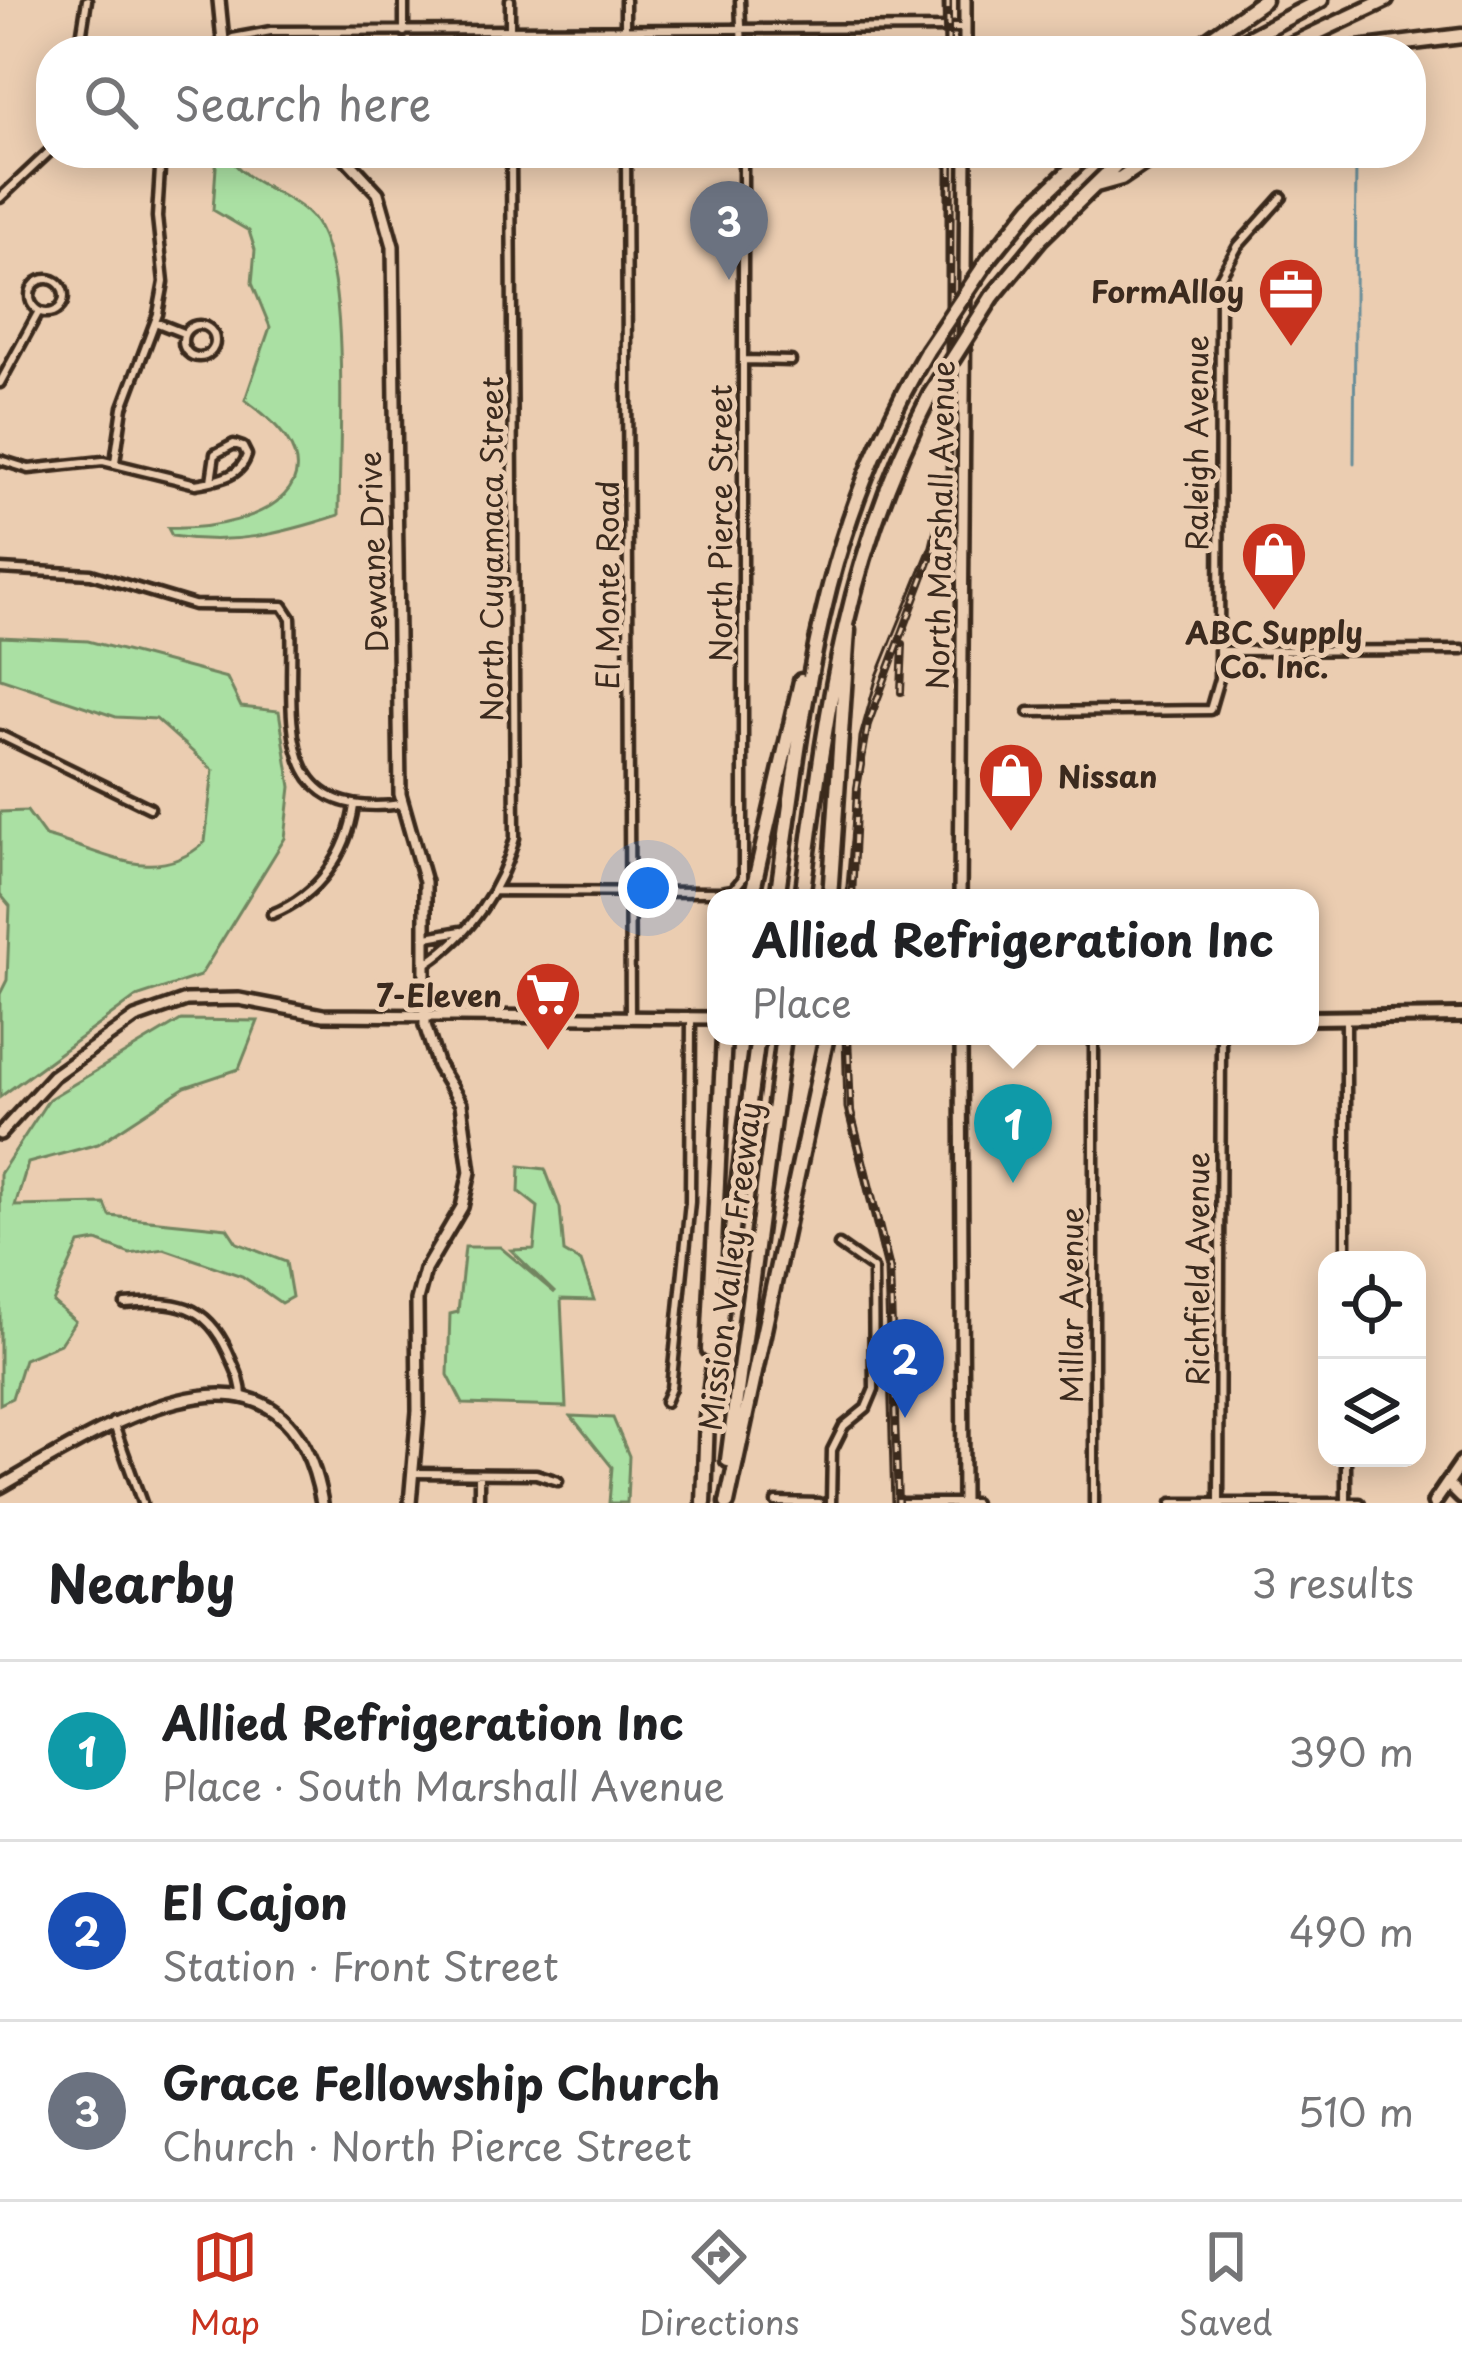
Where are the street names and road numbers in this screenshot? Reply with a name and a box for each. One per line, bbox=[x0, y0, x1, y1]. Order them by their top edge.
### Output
street label: Raleigh Avenue bbox=[1173, 335, 1218, 551]
street label: North Marshall Avenue bbox=[914, 360, 964, 690]
street label: North Cuyamaca Street bbox=[468, 376, 513, 722]
street label: North Pierce Street bbox=[697, 384, 742, 662]
street label: Dewane Drive bbox=[346, 451, 398, 653]
street label: El Monte Road bbox=[584, 480, 629, 690]
street label: Mission Valley Freeway bbox=[687, 1099, 771, 1433]
street label: Richfield Avenue bbox=[1174, 1152, 1219, 1386]
street label: Millar Avenue bbox=[1048, 1207, 1093, 1403]

